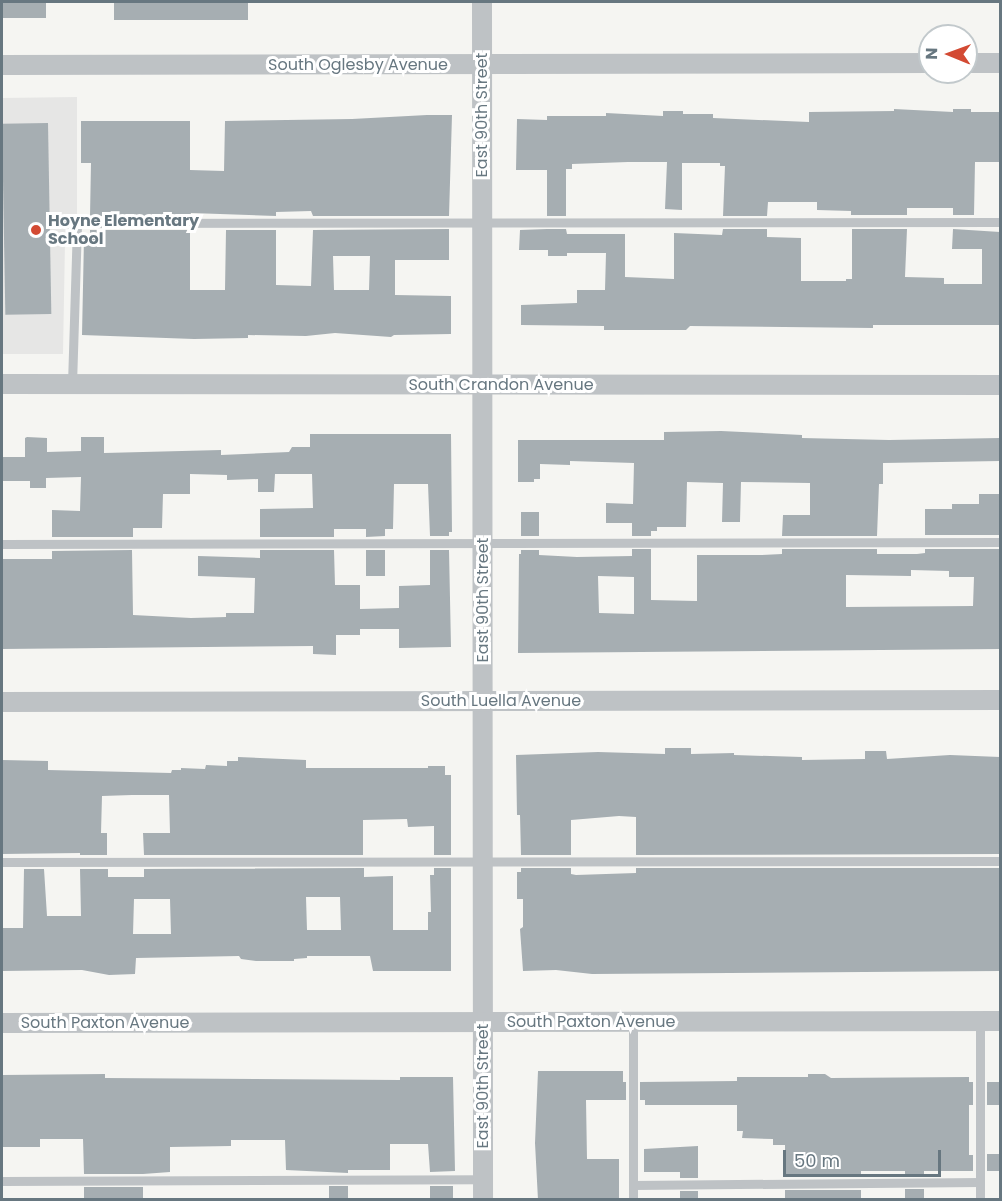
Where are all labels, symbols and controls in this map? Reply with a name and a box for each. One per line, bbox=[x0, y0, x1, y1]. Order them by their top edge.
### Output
north arrow bbox=[918, 24, 978, 84]
text: N bbox=[920, 47, 943, 60]
street label: East 90th Street bbox=[472, 53, 492, 177]
street label: South Oglesby Avenue bbox=[268, 55, 448, 75]
place label: Hoyne Elementary School bbox=[48, 211, 199, 249]
marker: Hoyne Elementary School bbox=[29, 223, 43, 237]
street label: South Crandon Avenue bbox=[408, 375, 594, 395]
street label: East 90th Street bbox=[473, 538, 493, 662]
street label: South Luella Avenue bbox=[421, 691, 581, 711]
street label: South Paxton Avenue bbox=[507, 1012, 675, 1032]
street label: South Paxton Avenue bbox=[21, 1013, 189, 1033]
street label: East 90th Street bbox=[473, 1024, 493, 1148]
scale bar bbox=[786, 1138, 944, 1176]
text: 50 m bbox=[794, 1148, 840, 1173]

